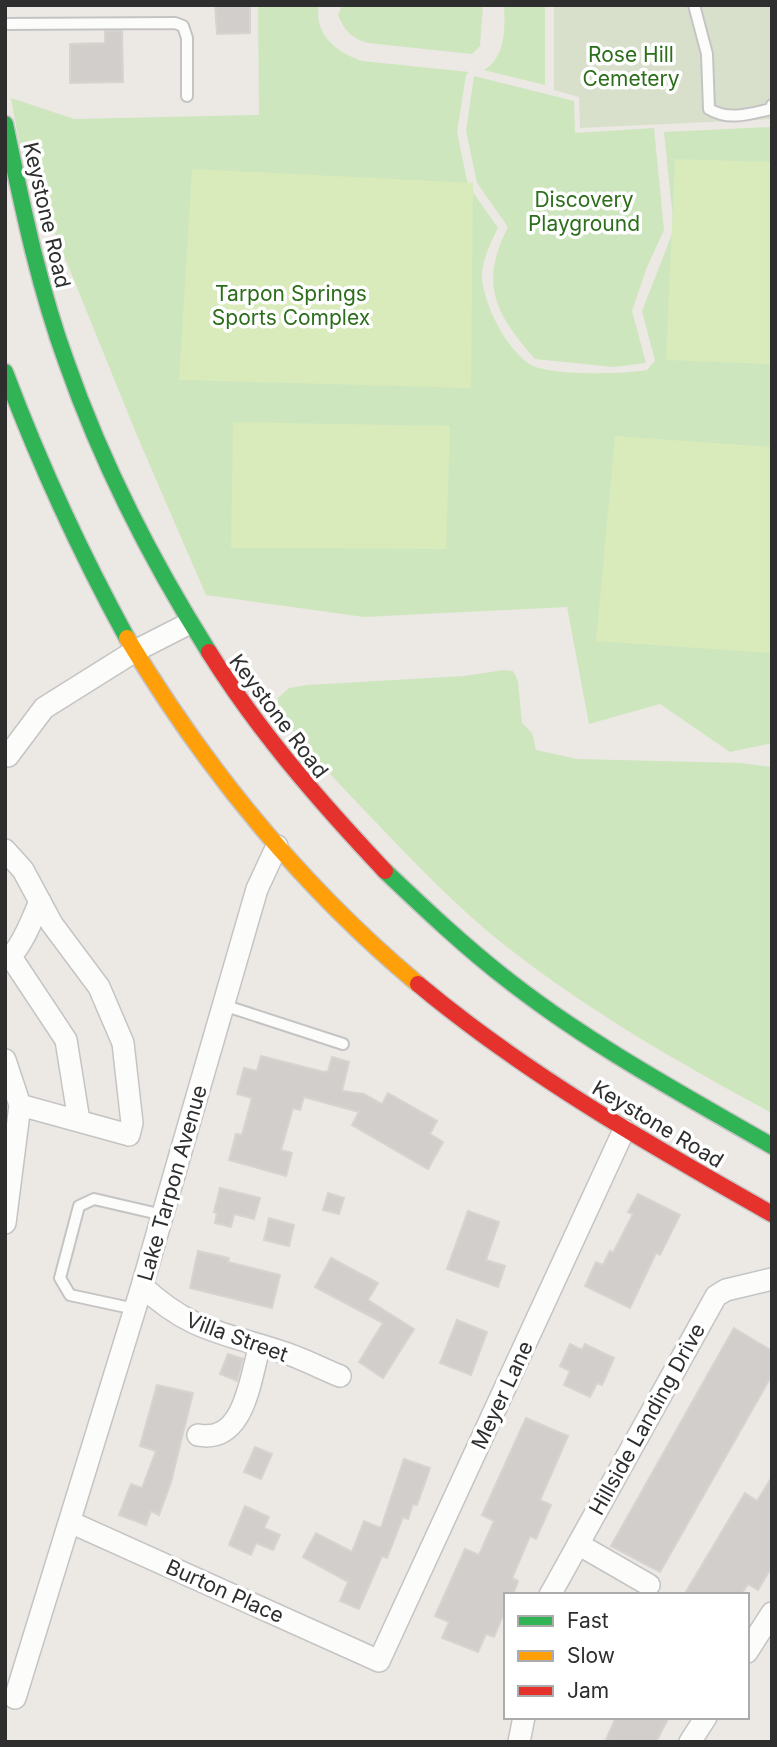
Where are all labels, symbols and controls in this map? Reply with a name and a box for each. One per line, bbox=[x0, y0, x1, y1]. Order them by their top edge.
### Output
park label: Rose Hill Cemetery bbox=[582, 42, 680, 91]
street label: Keystone Road bbox=[18, 140, 76, 290]
park label: Discovery Playground bbox=[528, 187, 640, 236]
park label: Tarpon Springs Sports Complex bbox=[212, 281, 370, 330]
street label: Keystone Road bbox=[224, 649, 334, 783]
street label: Keystone Road bbox=[588, 1075, 728, 1173]
street label: Lake Tarpon Avenue bbox=[132, 1082, 212, 1284]
street label: Villa Street bbox=[183, 1307, 292, 1367]
street label: Hillside Landing Drive bbox=[584, 1319, 710, 1519]
street label: Meyer Lane bbox=[466, 1337, 538, 1453]
street label: Burton Place bbox=[162, 1554, 288, 1628]
legend bbox=[504, 1593, 749, 1719]
text: Fast bbox=[567, 1608, 609, 1633]
text: Slow bbox=[567, 1643, 615, 1668]
text: Jam bbox=[567, 1678, 609, 1703]

